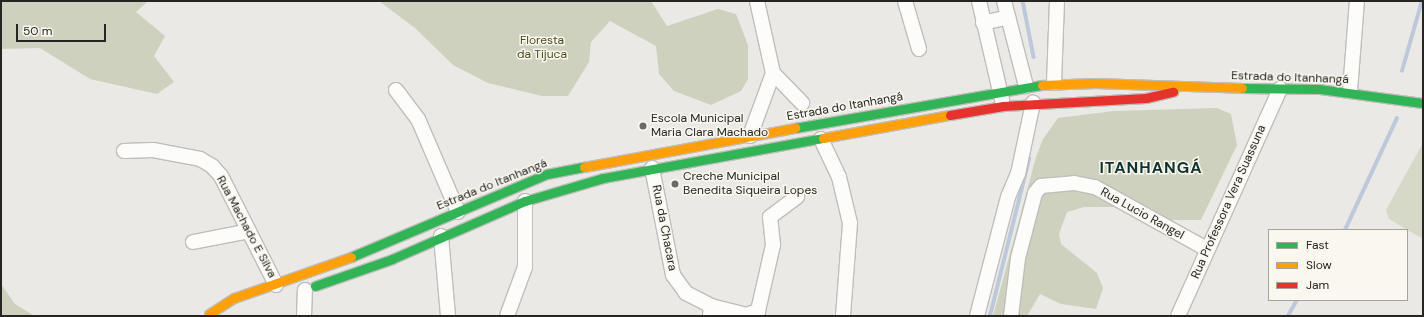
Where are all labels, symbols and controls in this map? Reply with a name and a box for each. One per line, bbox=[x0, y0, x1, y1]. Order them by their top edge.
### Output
scale bar bbox=[18, 16, 108, 42]
text: 50 m bbox=[23, 23, 52, 39]
park label: Floresta da Tijuca bbox=[517, 34, 567, 62]
street label: Estrada do Itanhangá bbox=[1231, 69, 1349, 87]
street label: Estrada do Itanhangá bbox=[786, 90, 904, 124]
place label: Escola Municipal Maria Clara Machado bbox=[651, 112, 768, 140]
marker: Escola Municipal Maria Clara Machado bbox=[638, 121, 648, 131]
street label: Rua Professora Vera Suassuna bbox=[1188, 123, 1270, 281]
street label: Estrada do Itanhangá bbox=[435, 156, 549, 214]
district label: ITANHANGÁ bbox=[1100, 158, 1202, 178]
place label: Creche Municipal Benedita Siqueira Lopes bbox=[683, 170, 817, 198]
street label: Rua Machado E Silva bbox=[213, 174, 279, 280]
marker: Creche Municipal Benedita Siqueira Lopes bbox=[670, 179, 680, 189]
street label: Rua da Chacara bbox=[649, 184, 679, 272]
street label: Rua Lucio Rangel bbox=[1098, 185, 1186, 243]
legend bbox=[1268, 229, 1408, 301]
text: Fast bbox=[1306, 237, 1329, 253]
text: Slow bbox=[1306, 257, 1332, 273]
text: Jam bbox=[1306, 277, 1329, 293]

